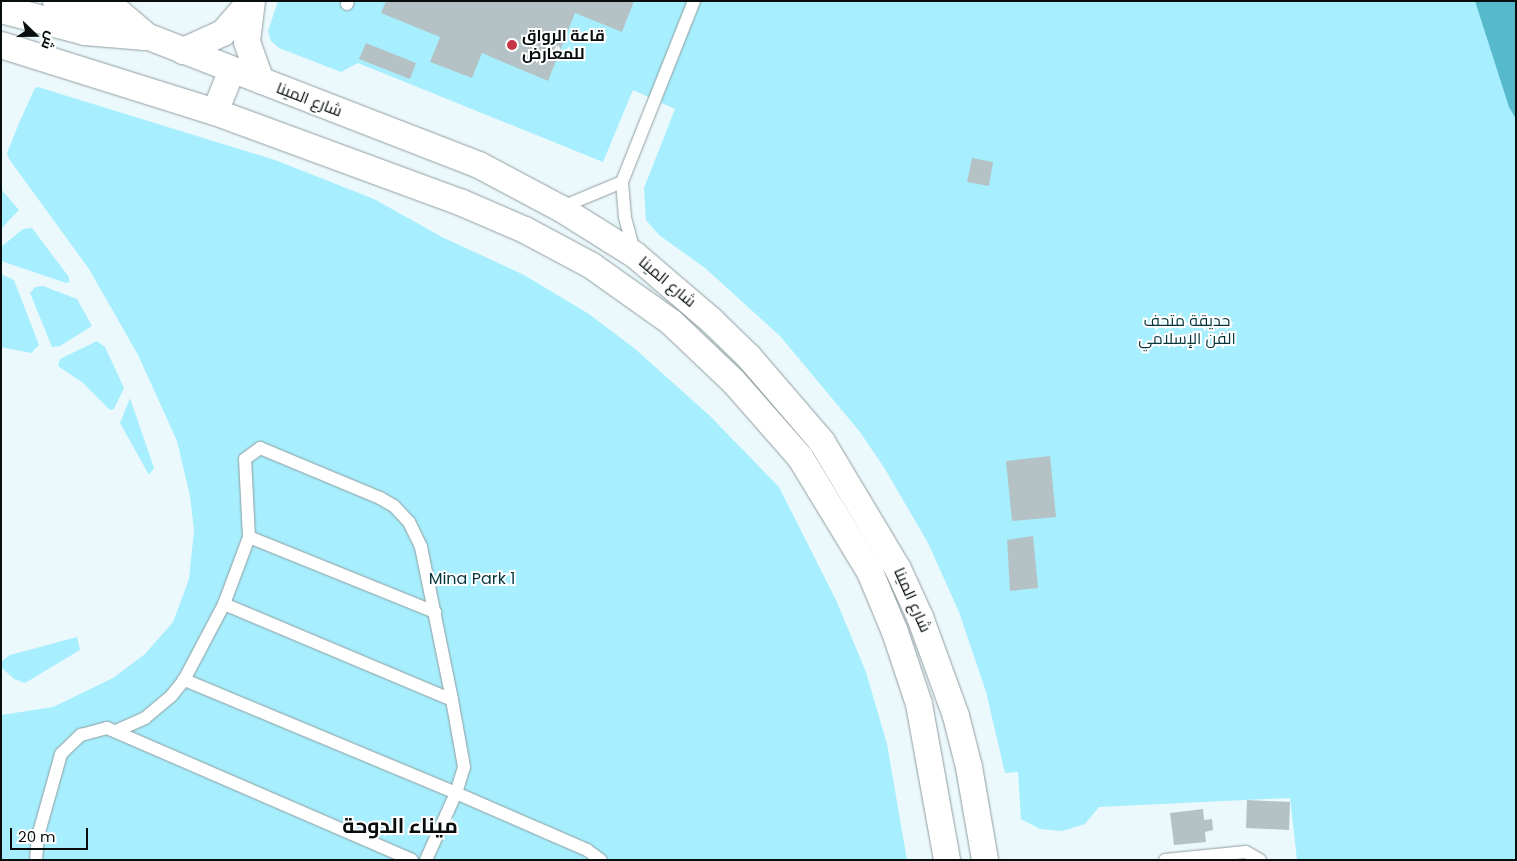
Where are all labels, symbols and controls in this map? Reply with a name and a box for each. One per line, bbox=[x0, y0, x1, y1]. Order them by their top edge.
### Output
north arrow bbox=[10, 10, 60, 60]
place label: قاعة الرواق للمعارض bbox=[522, 26, 605, 64]
text: ش bbox=[36, 29, 62, 53]
marker: قاعة الرواق للمعارض bbox=[506, 39, 518, 51]
street label: شارع المينا bbox=[273, 79, 345, 121]
street label: شارع المينا bbox=[634, 253, 700, 311]
park label: حديقة متحف الفن الإسلامي bbox=[1138, 311, 1236, 349]
street label: شارع المينا bbox=[889, 565, 935, 635]
park label: Mina Park 1 bbox=[429, 569, 515, 589]
district label: ميناء الدوحة bbox=[342, 813, 458, 839]
scale bar bbox=[12, 818, 90, 850]
text: 20 m bbox=[18, 826, 56, 847]

